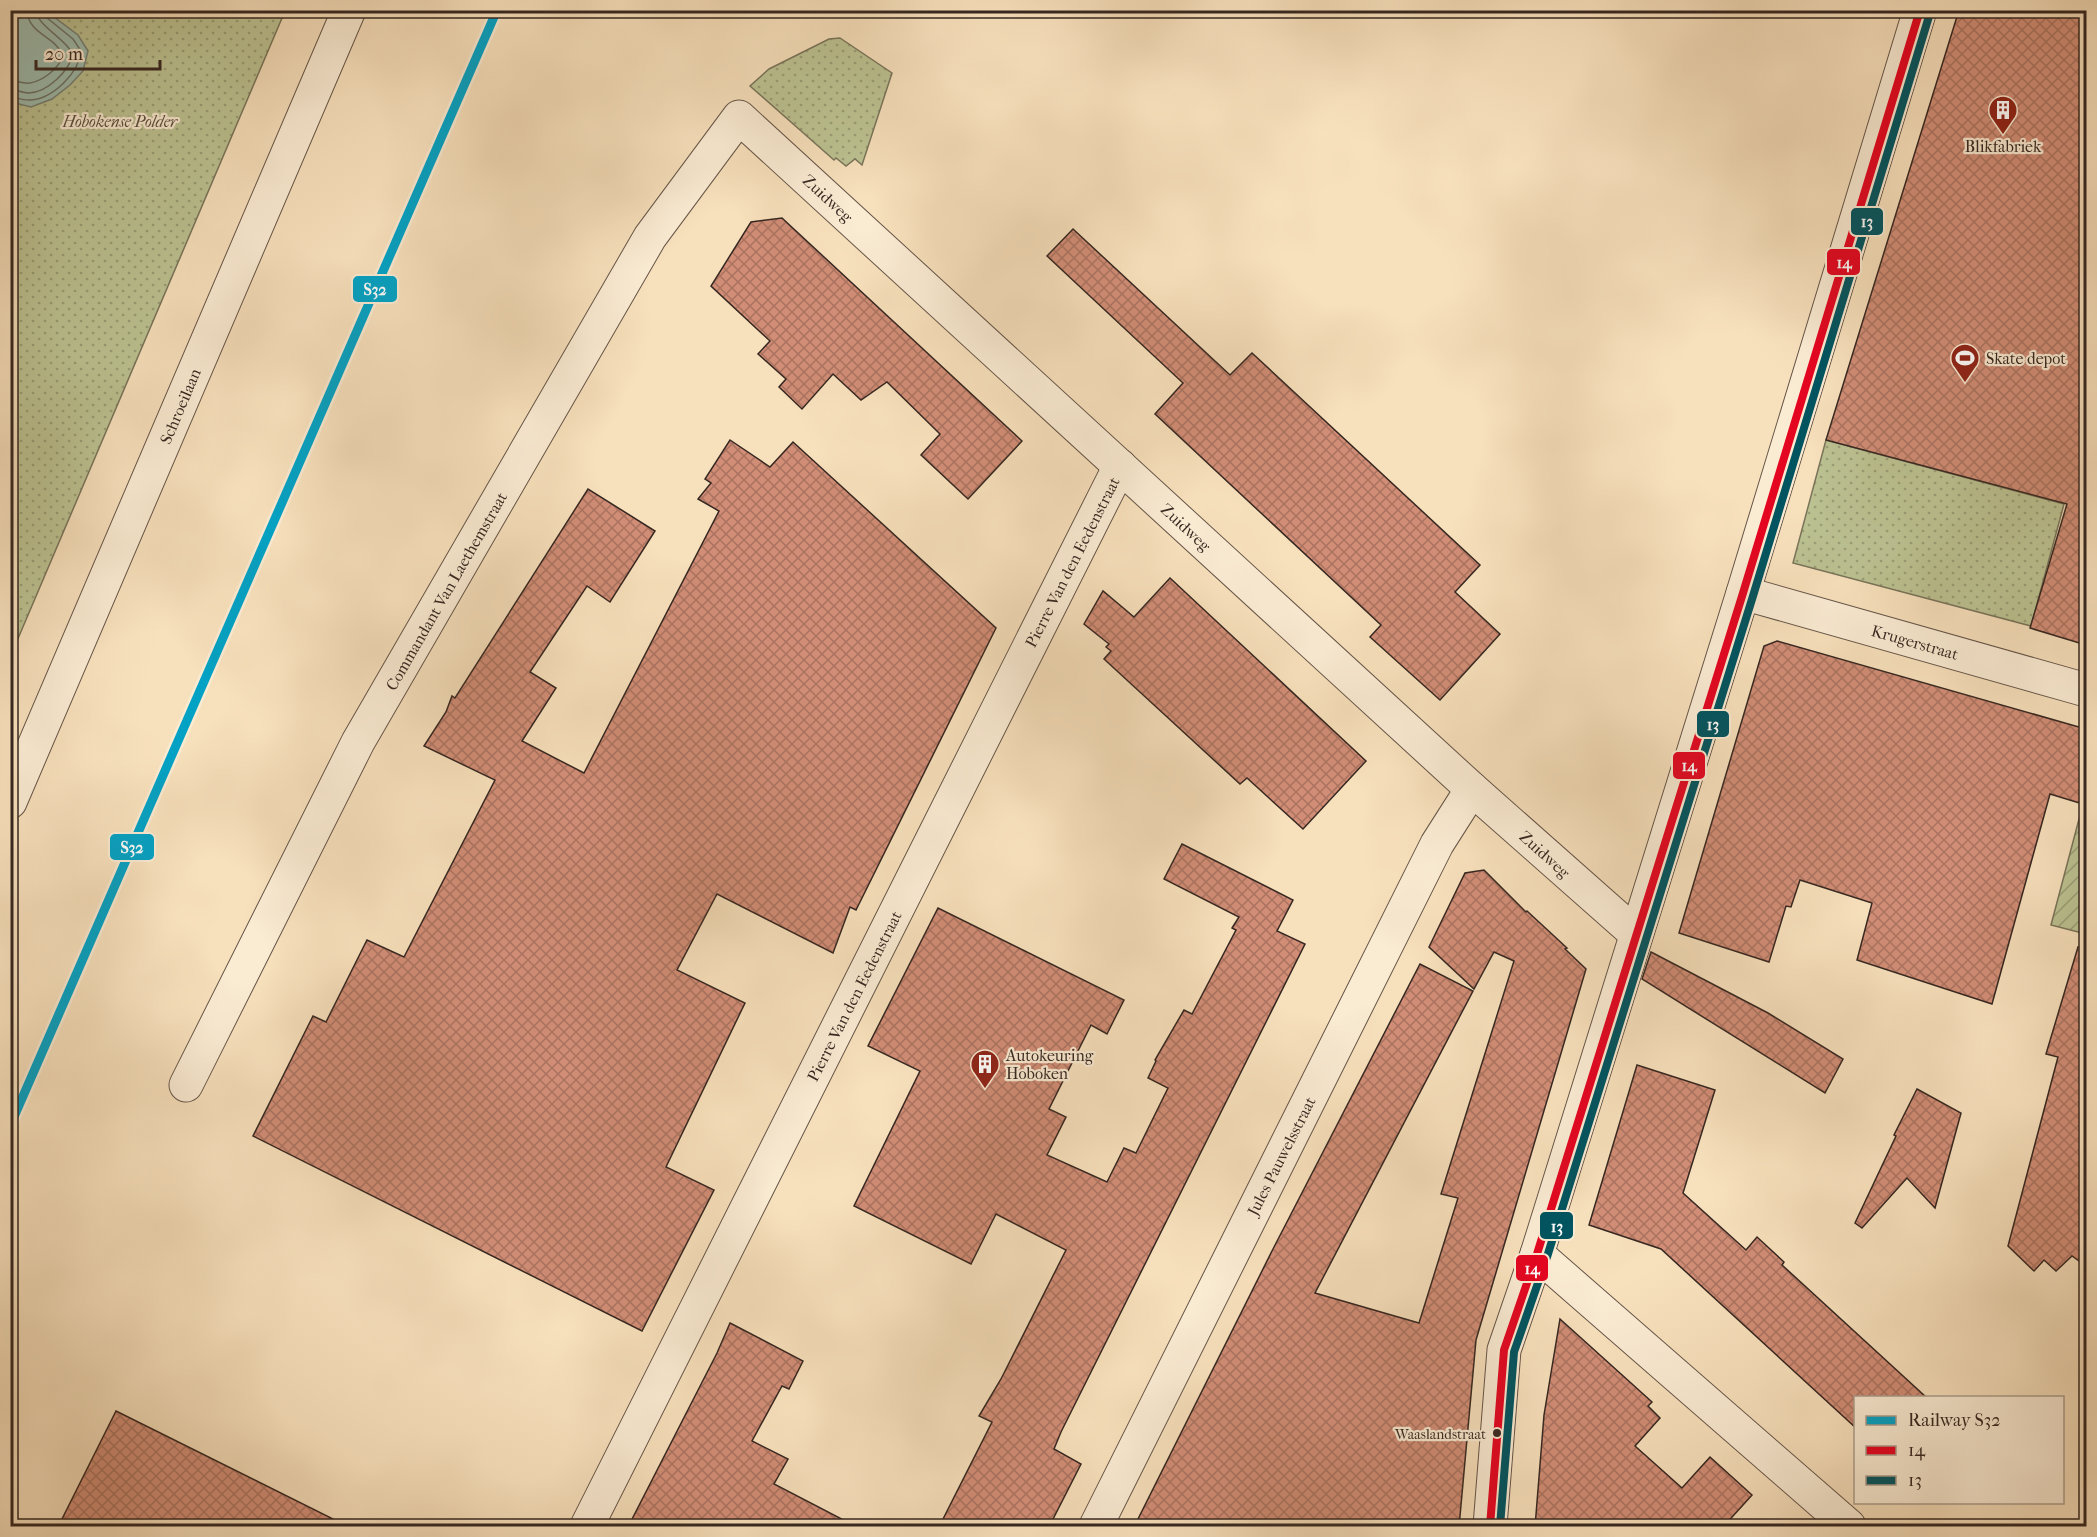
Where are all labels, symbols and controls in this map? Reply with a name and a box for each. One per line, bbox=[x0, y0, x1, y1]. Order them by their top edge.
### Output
scale bar bbox=[36, 33, 160, 71]
text: 20 m bbox=[45, 44, 83, 65]
building icon: Blikfabriek bbox=[1987, 94, 2019, 136]
park label: Hobokense Polder bbox=[62, 112, 179, 131]
place label: Blikfabriek bbox=[1965, 137, 2042, 156]
street label: Zuidweg bbox=[799, 171, 857, 226]
line badge: 13 bbox=[1850, 207, 1884, 236]
text: 13 bbox=[1861, 212, 1873, 232]
line badge: 14 bbox=[1826, 248, 1861, 276]
text: 14 bbox=[1836, 253, 1853, 273]
line badge: S32 bbox=[352, 275, 398, 303]
text: S32 bbox=[363, 280, 387, 300]
sports icon: Skate depot bbox=[1949, 342, 1981, 384]
place label: Skate depot bbox=[1986, 349, 2066, 368]
street label: Schroeilaan bbox=[156, 365, 205, 447]
street label: Pierre Van den Eedenstraat bbox=[1021, 474, 1124, 650]
street label: Commandant Van Laethemstraat bbox=[382, 488, 511, 694]
street label: Zuidweg bbox=[1157, 500, 1215, 555]
street label: Krugerstraat bbox=[1869, 621, 1961, 664]
line badge: 13 bbox=[1696, 710, 1730, 738]
text: 13 bbox=[1707, 715, 1719, 735]
line badge: 14 bbox=[1672, 751, 1706, 780]
text: 14 bbox=[1681, 756, 1698, 776]
street label: Zuidweg bbox=[1516, 827, 1574, 882]
line badge: S32 bbox=[109, 833, 155, 861]
text: S32 bbox=[120, 838, 144, 858]
street label: Pierre Van den Eedenstraat bbox=[803, 908, 906, 1084]
place label: Autokeuring Hoboken bbox=[1005, 1046, 1094, 1083]
building icon: Autokeuring Hoboken bbox=[969, 1048, 1001, 1090]
street label: Jules Pauwelsstraat bbox=[1242, 1093, 1320, 1221]
line badge: 13 bbox=[1539, 1211, 1574, 1240]
text: 13 bbox=[1551, 1217, 1563, 1237]
line badge: 14 bbox=[1515, 1254, 1549, 1282]
text: 14 bbox=[1524, 1259, 1541, 1279]
legend bbox=[1854, 1396, 2064, 1504]
text: Railway S32 bbox=[1908, 1410, 2000, 1431]
place label: Waaslandstraat bbox=[1394, 1426, 1486, 1443]
marker: Waaslandstraat bbox=[1491, 1427, 1503, 1439]
text: 14 bbox=[1908, 1440, 1925, 1461]
text: 13 bbox=[1908, 1470, 1922, 1491]

